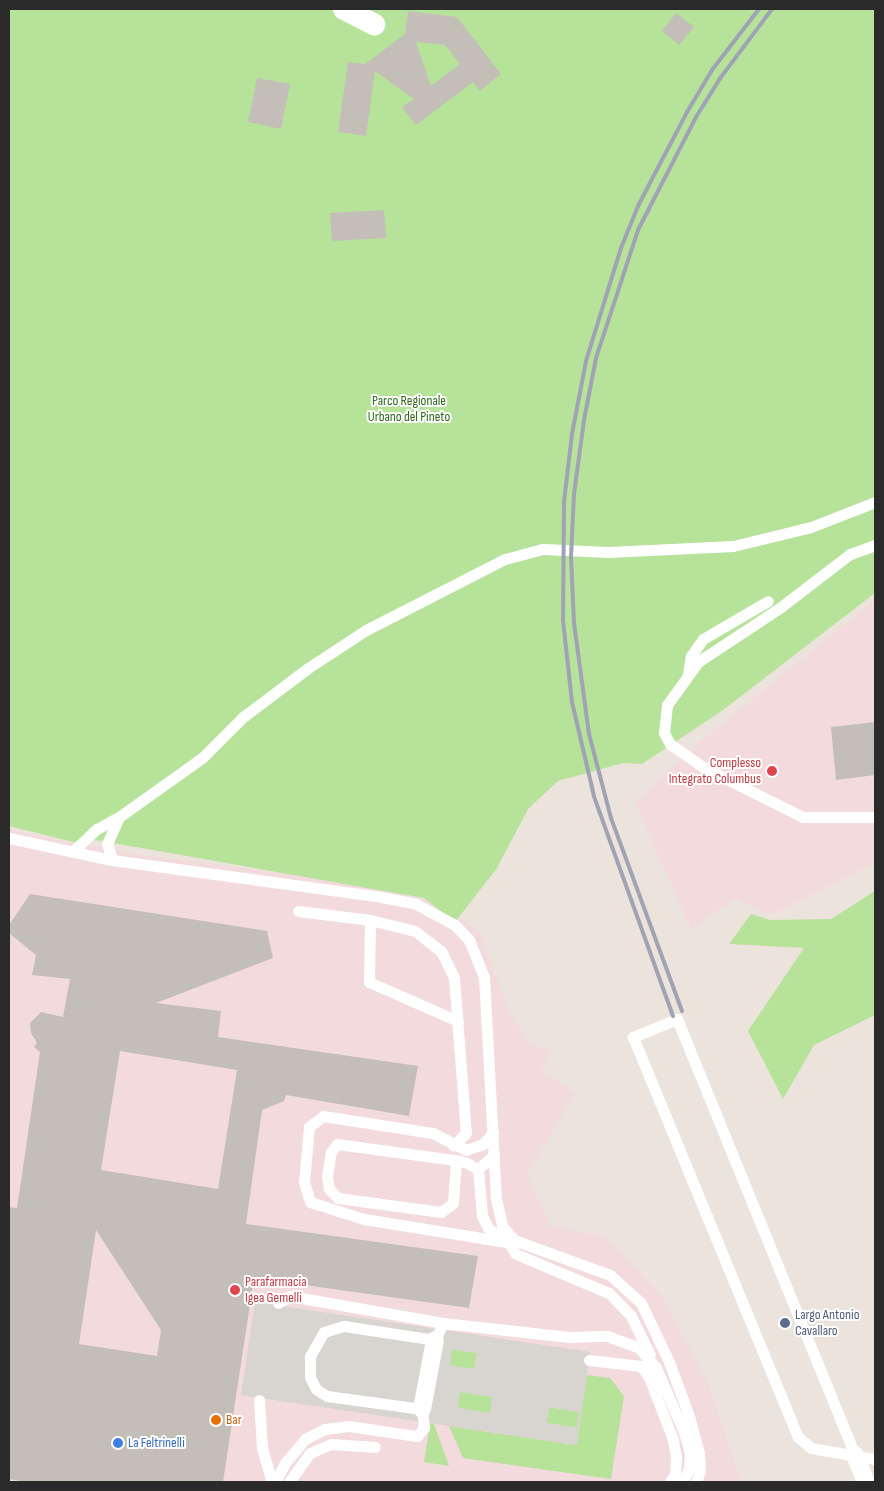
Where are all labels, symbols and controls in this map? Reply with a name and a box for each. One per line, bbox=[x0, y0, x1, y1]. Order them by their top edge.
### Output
park label: Parco Regionale Urbano del Pineto bbox=[368, 393, 450, 426]
place label: Complesso Integrato Columbus bbox=[669, 755, 761, 788]
marker: Complesso Integrato Columbus bbox=[765, 764, 779, 778]
place label: Parafarmacia Igea Gemelli bbox=[245, 1274, 307, 1306]
marker: Parafarmacia Igea Gemelli bbox=[229, 1284, 241, 1296]
place label: Largo Antonio Cavallaro bbox=[795, 1307, 859, 1340]
marker: Largo Antonio Cavallaro bbox=[779, 1317, 791, 1329]
place label: Bar bbox=[226, 1412, 242, 1428]
marker: Bar bbox=[210, 1414, 222, 1426]
place label: La Feltrinelli bbox=[128, 1435, 185, 1451]
marker: La Feltrinelli bbox=[112, 1437, 124, 1449]

